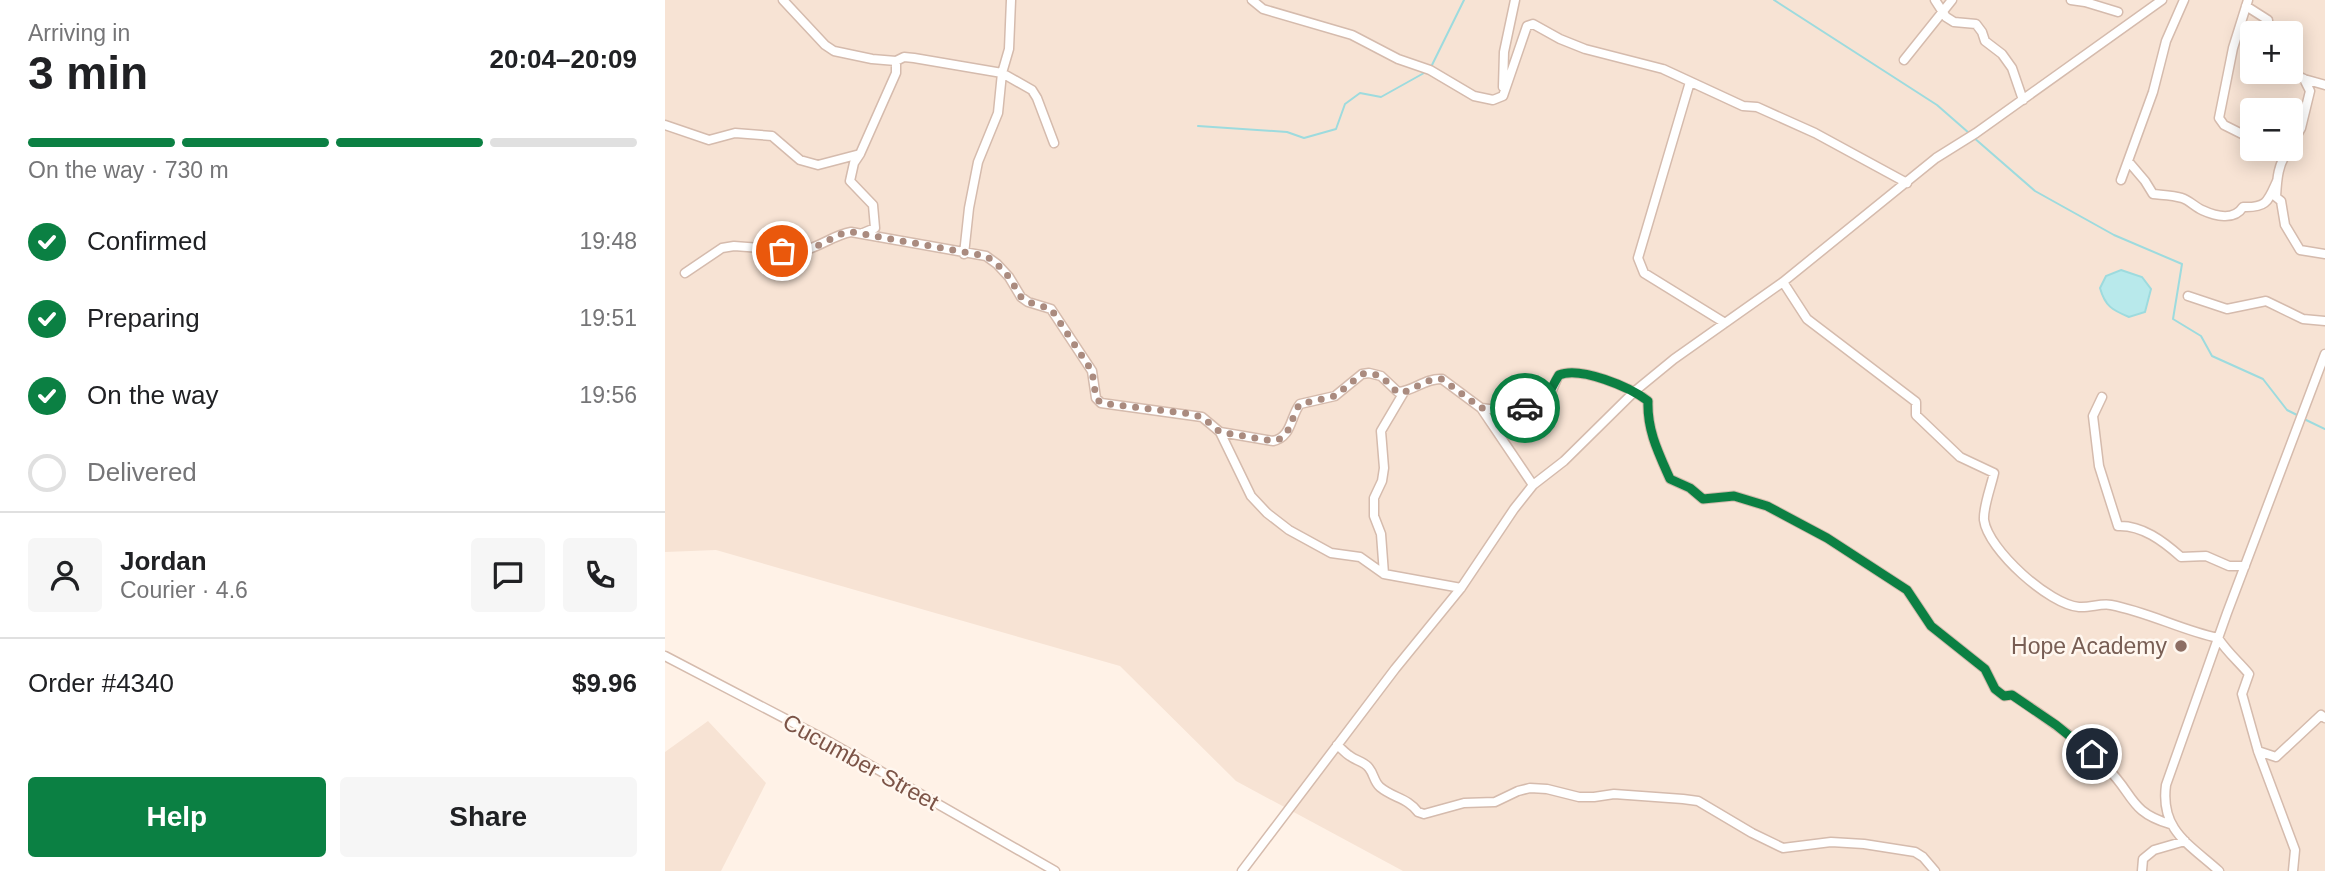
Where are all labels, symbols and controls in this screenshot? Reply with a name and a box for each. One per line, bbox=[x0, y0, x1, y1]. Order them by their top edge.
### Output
text: Arriving in bbox=[28, 20, 130, 46]
map controls bbox=[2240, 21, 2303, 161]
button: + bbox=[2240, 21, 2303, 84]
text: 20:04–20:09 bbox=[490, 44, 637, 74]
text: 3 min bbox=[28, 47, 148, 99]
button: − bbox=[2240, 98, 2303, 161]
text: On the way · 730 m bbox=[28, 157, 229, 183]
pin bbox=[752, 221, 812, 281]
icon: check bbox=[28, 223, 66, 261]
text: Confirmed bbox=[87, 226, 207, 256]
text: 19:48 bbox=[579, 228, 637, 254]
icon: bag bbox=[763, 232, 801, 270]
icon: check bbox=[28, 300, 66, 338]
text: Preparing bbox=[87, 303, 200, 333]
text: 19:51 bbox=[579, 305, 637, 331]
courier bbox=[1490, 373, 1560, 443]
icon: check bbox=[28, 377, 66, 415]
text: On the way bbox=[87, 380, 219, 410]
text: 19:56 bbox=[579, 382, 637, 408]
icon: car bbox=[1506, 389, 1544, 427]
text: Delivered bbox=[87, 457, 197, 487]
button: person bbox=[28, 538, 102, 612]
button: chat bbox=[471, 538, 545, 612]
button: phone bbox=[563, 538, 637, 612]
text: Jordan bbox=[120, 546, 207, 576]
text: Courier · 4.6 bbox=[120, 577, 248, 603]
place label: Hope Academy bbox=[2011, 633, 2167, 659]
marker: Hope Academy bbox=[2173, 638, 2189, 654]
text: Order #4340 bbox=[28, 668, 174, 698]
text: $9.96 bbox=[572, 668, 637, 698]
street label: Cucumber Street bbox=[779, 708, 944, 816]
pin bbox=[2062, 724, 2122, 784]
icon: home bbox=[2073, 735, 2111, 773]
button: Help bbox=[28, 777, 326, 857]
button: Share bbox=[340, 777, 637, 857]

